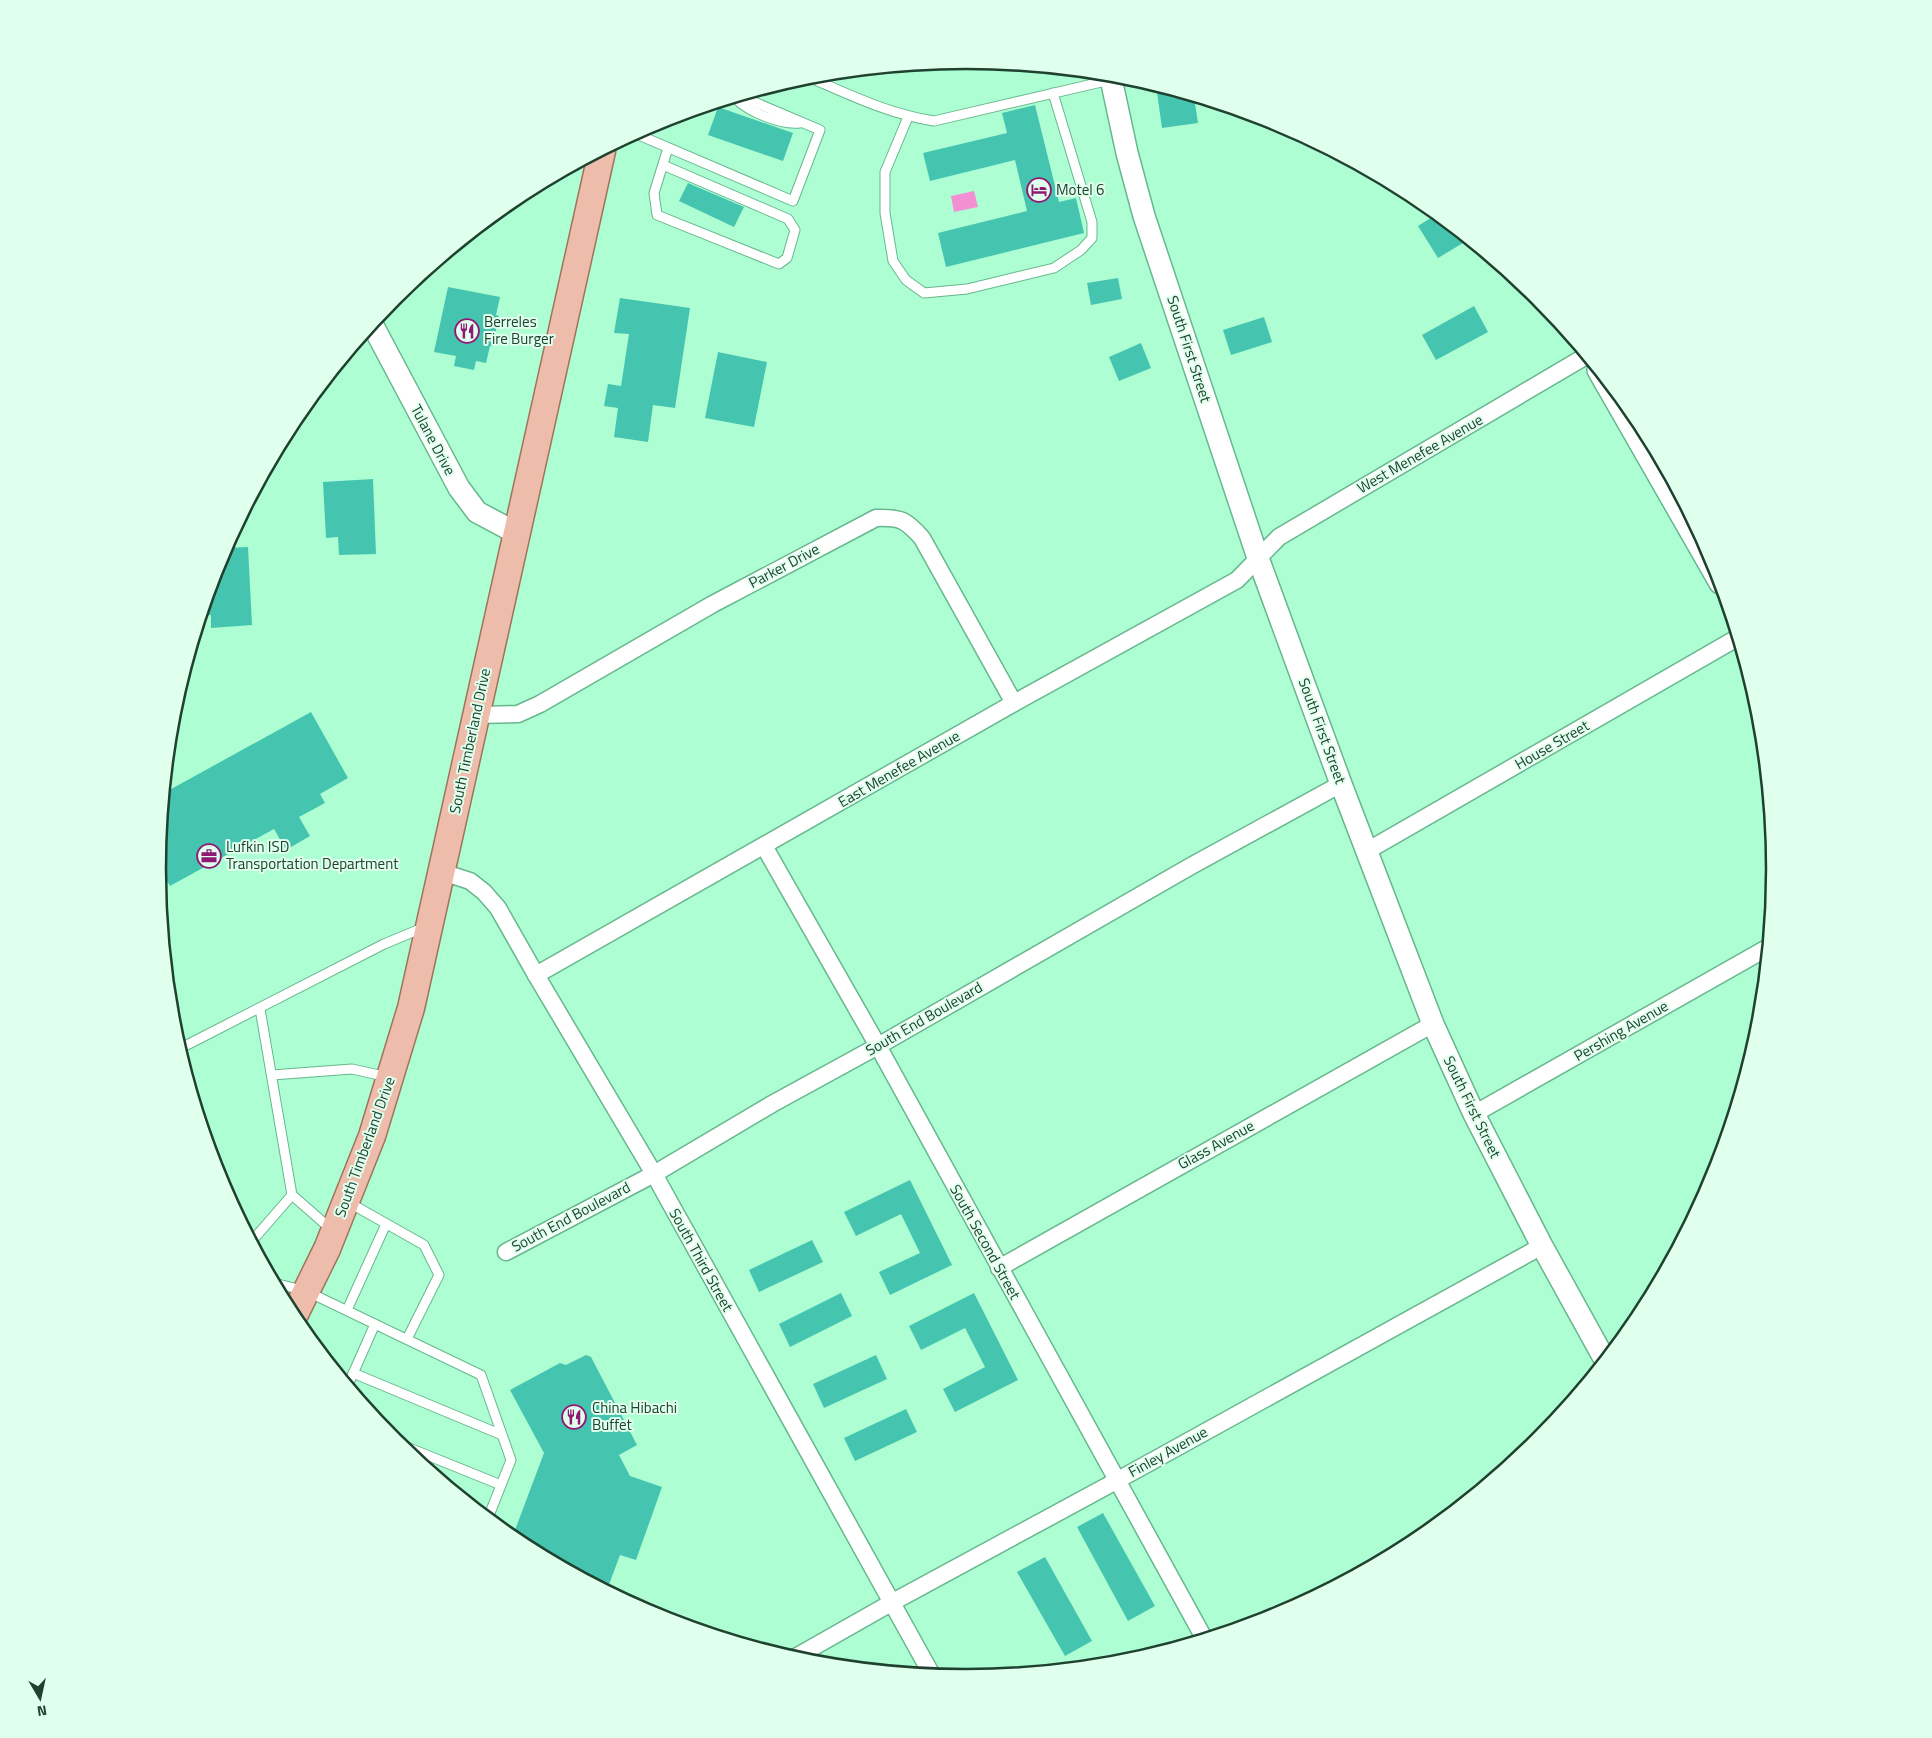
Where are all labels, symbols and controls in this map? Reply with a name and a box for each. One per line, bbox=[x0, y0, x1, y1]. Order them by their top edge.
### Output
hotel icon: Motel 6 bbox=[1026, 177, 1052, 203]
place label: Motel 6 bbox=[1056, 178, 1104, 201]
street label: South First Street bbox=[1161, 292, 1218, 406]
place label: Berreles Fire Burger bbox=[484, 310, 554, 350]
restaurant icon: Berreles Fire Burger bbox=[454, 318, 480, 344]
street label: Tulane Drive bbox=[405, 400, 462, 479]
street label: West Menefee Avenue bbox=[1352, 408, 1487, 499]
street label: Parker Drive bbox=[744, 537, 823, 594]
street label: South Timberland Drive bbox=[443, 666, 496, 816]
street label: South First Street bbox=[1293, 675, 1353, 788]
street label: House Street bbox=[1510, 714, 1594, 775]
street label: East Menefee Avenue bbox=[834, 724, 964, 813]
place label: Lufkin ISD Transportation Department bbox=[226, 835, 399, 875]
office icon: Lufkin ISD Transportation Department bbox=[196, 843, 222, 869]
street label: South End Boulevard bbox=[861, 976, 987, 1061]
street label: Pershing Avenue bbox=[1569, 994, 1672, 1067]
street label: South First Street bbox=[1438, 1052, 1507, 1162]
street label: South Timberland Drive bbox=[328, 1073, 401, 1220]
street label: Glass Avenue bbox=[1173, 1114, 1258, 1175]
street label: South End Boulevard bbox=[507, 1175, 634, 1258]
street label: South Second Street bbox=[944, 1180, 1027, 1304]
street label: South Third Street bbox=[664, 1204, 740, 1316]
place label: China Hibachi Buffet bbox=[592, 1396, 677, 1436]
restaurant icon: China Hibachi Buffet bbox=[561, 1404, 587, 1430]
street label: Finley Avenue bbox=[1124, 1420, 1212, 1483]
north arrow bbox=[15, 1673, 65, 1723]
text: N bbox=[36, 1700, 49, 1722]

